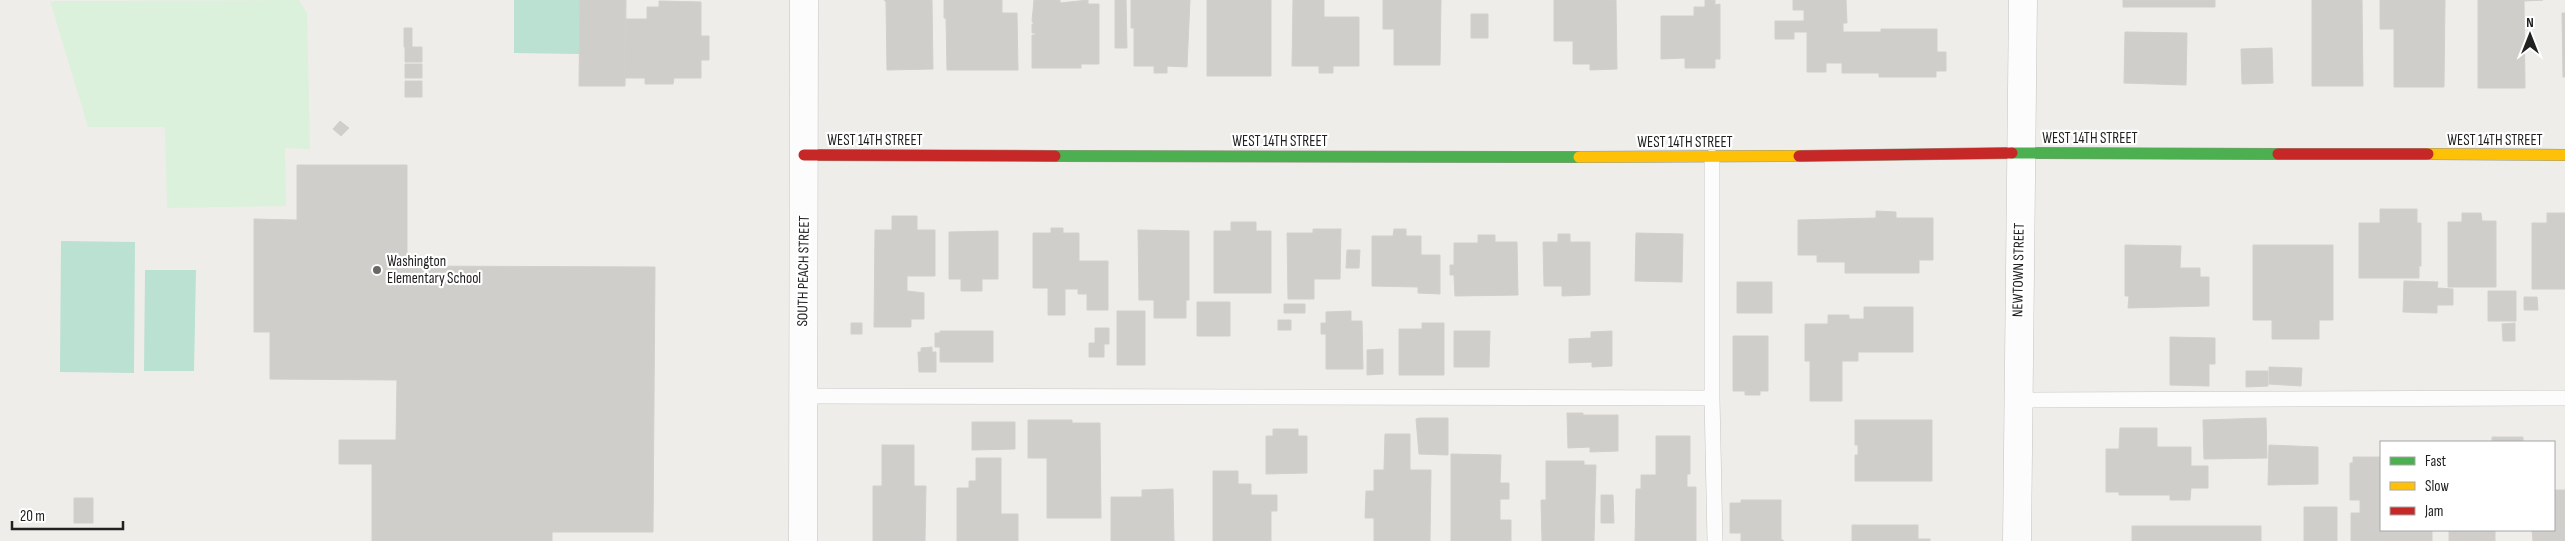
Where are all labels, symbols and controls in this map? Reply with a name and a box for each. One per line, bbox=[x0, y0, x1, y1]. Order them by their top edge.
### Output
north arrow bbox=[2505, 10, 2555, 60]
text: N bbox=[2526, 14, 2534, 31]
street label: WEST 14TH STREET bbox=[2042, 129, 2138, 148]
street label: WEST 14TH STREET bbox=[827, 131, 923, 150]
street label: WEST 14TH STREET bbox=[2447, 131, 2543, 150]
street label: WEST 14TH STREET bbox=[1232, 132, 1328, 151]
street label: WEST 14TH STREET bbox=[1637, 133, 1733, 152]
street label: SOUTH PEACH STREET bbox=[793, 215, 814, 327]
street label: NEWTOWN STREET bbox=[2008, 223, 2029, 317]
place label: Washington Elementary School bbox=[387, 252, 481, 288]
marker: Washington Elementary School bbox=[371, 264, 383, 276]
legend bbox=[2380, 441, 2555, 531]
text: Fast bbox=[2425, 452, 2447, 471]
text: Slow bbox=[2425, 477, 2449, 496]
scale bar bbox=[12, 498, 124, 530]
text: Jam bbox=[2424, 502, 2443, 521]
text: 20 m bbox=[20, 507, 45, 526]

